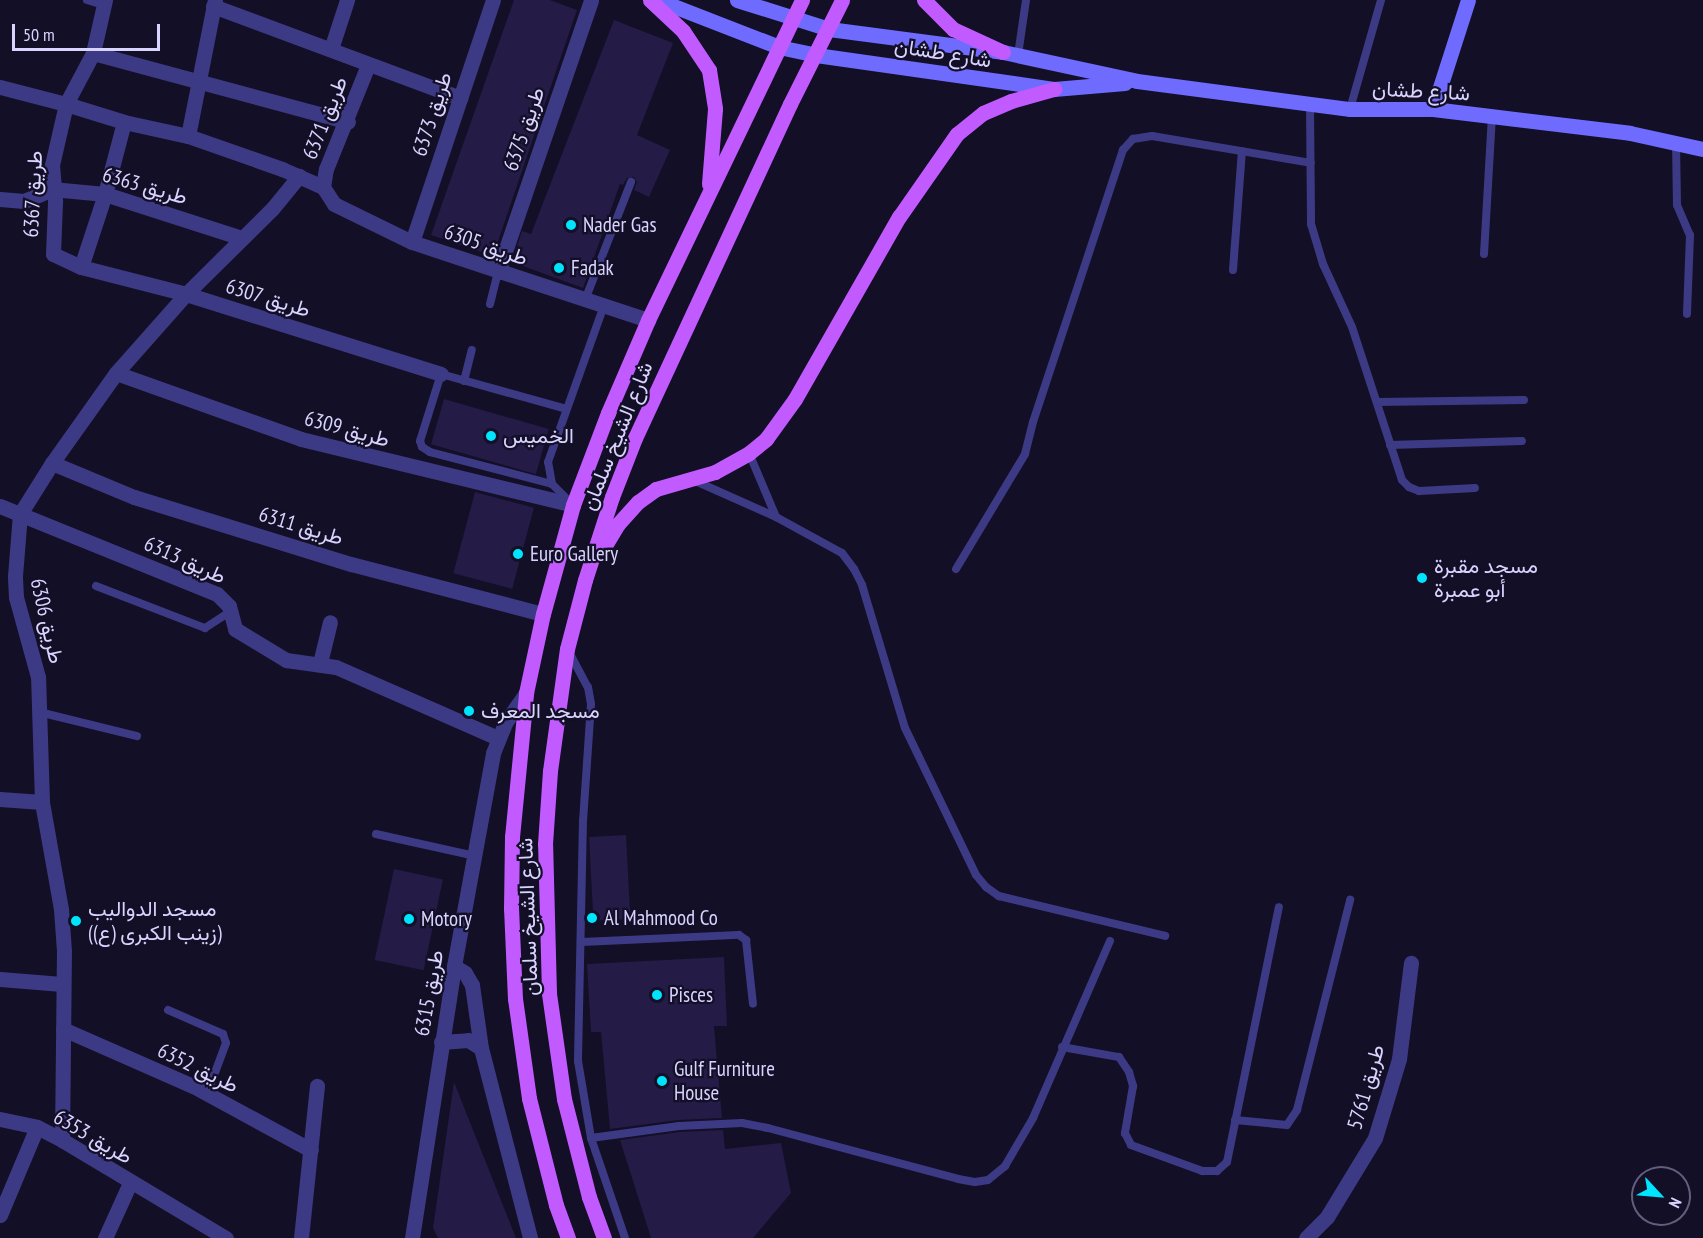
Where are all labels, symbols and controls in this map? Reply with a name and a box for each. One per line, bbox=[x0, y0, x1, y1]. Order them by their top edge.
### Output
scale bar bbox=[15, 12, 164, 50]
text: 50 m bbox=[23, 23, 55, 46]
street label: شارع طشان bbox=[893, 33, 993, 73]
street label: طريق 6373 bbox=[407, 69, 457, 159]
street label: طريق 6371 bbox=[297, 73, 353, 163]
street label: شارع طشان bbox=[1372, 76, 1470, 106]
street label: طريق 6375 bbox=[498, 84, 550, 174]
street label: طريق 6367 bbox=[18, 150, 48, 238]
street label: طريق 6363 bbox=[100, 162, 190, 210]
place label: Nader Gas bbox=[583, 212, 656, 238]
marker: Nader Gas bbox=[564, 218, 578, 232]
street label: طريق 6305 bbox=[441, 219, 531, 271]
place label: Fadak bbox=[571, 255, 614, 281]
marker: Fadak bbox=[552, 261, 566, 275]
street label: طريق 6307 bbox=[223, 273, 313, 323]
street label: شارع الشيخ سلمان bbox=[576, 358, 658, 514]
street label: طريق 6309 bbox=[302, 406, 392, 452]
place label: الخميس bbox=[503, 423, 574, 449]
marker: الخميس bbox=[484, 429, 498, 443]
street label: طريق 6311 bbox=[256, 501, 346, 551]
street label: طريق 6313 bbox=[140, 531, 230, 589]
place label: Euro Gallery bbox=[530, 541, 618, 567]
marker: Euro Gallery bbox=[511, 547, 525, 561]
place label: مسجد مقبرة أبو عمبرة bbox=[1434, 553, 1538, 603]
marker: مسجد مقبرة أبو عمبرة bbox=[1415, 571, 1429, 585]
street label: طريق 6306 bbox=[25, 576, 69, 666]
place label: مسجد المعرف bbox=[481, 698, 600, 724]
marker: مسجد المعرف bbox=[462, 704, 476, 718]
street label: شارع الشيخ سلمان bbox=[513, 838, 543, 996]
place label: مسجد الدواليب (زينب الكبرى (ع)) bbox=[88, 896, 222, 946]
place label: Al Mahmood Co bbox=[604, 905, 718, 931]
place label: Motory bbox=[421, 906, 472, 932]
marker: Al Mahmood Co bbox=[585, 911, 599, 925]
marker: Motory bbox=[402, 912, 416, 926]
marker: مسجد الدواليب (زينب الكبرى (ع)) bbox=[69, 914, 83, 928]
street label: طريق 6315 bbox=[409, 948, 449, 1038]
place label: Pisces bbox=[669, 982, 713, 1008]
marker: Pisces bbox=[650, 988, 664, 1002]
street label: طريق 6352 bbox=[153, 1038, 243, 1098]
street label: طريق 5761 bbox=[1342, 1042, 1390, 1132]
place label: Gulf Furniture House bbox=[674, 1056, 775, 1106]
marker: Gulf Furniture House bbox=[655, 1074, 669, 1088]
street label: طريق 6353 bbox=[49, 1104, 137, 1170]
north arrow bbox=[1631, 1166, 1691, 1226]
text: N bbox=[1665, 1195, 1686, 1211]

